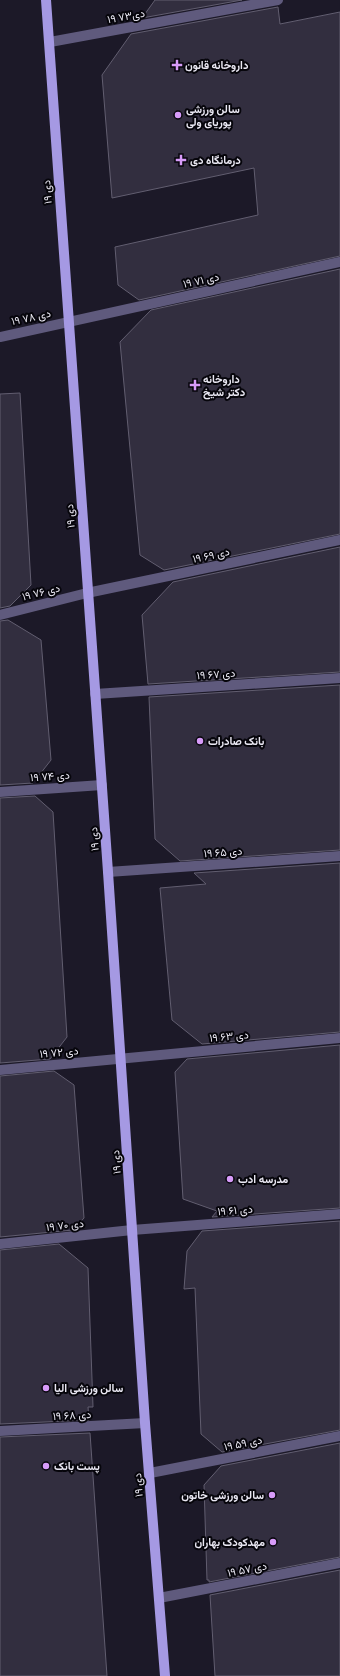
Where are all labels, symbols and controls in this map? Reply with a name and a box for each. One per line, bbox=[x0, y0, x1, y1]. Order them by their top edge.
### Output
street label: ۱۹ دی۷۳ bbox=[106, 7, 146, 26]
place label: داروخانه قانون bbox=[185, 59, 249, 72]
marker: داروخانه قانون bbox=[172, 60, 182, 70]
place label: سالن ورزشی پوریای ولی bbox=[186, 103, 240, 130]
marker: سالن ورزشی پوریای ولی bbox=[173, 110, 183, 120]
marker: درمانگاه دی bbox=[175, 154, 187, 166]
place label: درمانگاه دی bbox=[190, 154, 241, 167]
street label: ۱۹ دی bbox=[40, 179, 55, 204]
street label: ۱۹ دی ۷۱ bbox=[182, 270, 220, 291]
street label: ۱۹ دی ۷۸ bbox=[10, 307, 52, 328]
place label: داروخانه دکتر شیخ bbox=[203, 373, 246, 400]
marker: داروخانه دکتر شیخ bbox=[190, 380, 200, 390]
street label: ۱۹ دی bbox=[63, 503, 78, 528]
street label: ۱۹ دی ۶۹ bbox=[191, 545, 231, 566]
street label: ۱۹ دی ۷۶ bbox=[21, 581, 61, 603]
street label: ۱۹ دی ۶۷ bbox=[196, 667, 236, 682]
place label: بانک صادرات bbox=[208, 735, 264, 748]
marker: بانک صادرات bbox=[195, 736, 205, 746]
street label: ۱۹ دی ۷۴ bbox=[30, 769, 70, 784]
street label: ۱۹ دی bbox=[87, 826, 102, 851]
street label: ۱۹ دی ۶۵ bbox=[203, 845, 243, 860]
street label: ۱۹ دی ۶۳ bbox=[209, 1028, 249, 1045]
street label: ۱۹ دی ۷۲ bbox=[39, 1044, 79, 1061]
street label: ۱۹ دی bbox=[109, 1149, 124, 1174]
place label: مدرسه ادب bbox=[238, 1173, 288, 1186]
marker: مدرسه ادب bbox=[225, 1174, 235, 1184]
street label: ۱۹ دی ۶۱ bbox=[217, 1203, 253, 1218]
street label: ۱۹ دی ۷۰ bbox=[45, 1217, 85, 1234]
place label: سالن ورزشی الیا bbox=[54, 1382, 124, 1395]
marker: سالن ورزشی الیا bbox=[41, 1383, 51, 1393]
street label: ۱۹ دی ۶۸ bbox=[52, 1408, 92, 1423]
street label: ۱۹ دی ۵۹ bbox=[223, 1433, 263, 1454]
place label: پست بانک bbox=[54, 1460, 100, 1474]
marker: پست بانک bbox=[41, 1461, 51, 1471]
street label: ۱۹ دی bbox=[131, 1472, 146, 1497]
place label: سالن ورزشی خاتون bbox=[181, 1489, 264, 1502]
marker: سالن ورزشی خاتون bbox=[267, 1490, 277, 1500]
place label: مهدکودک بهاران bbox=[194, 1536, 265, 1549]
marker: مهدکودک بهاران bbox=[268, 1537, 278, 1547]
street label: ۱۹ دی ۵۷ bbox=[226, 1559, 268, 1580]

